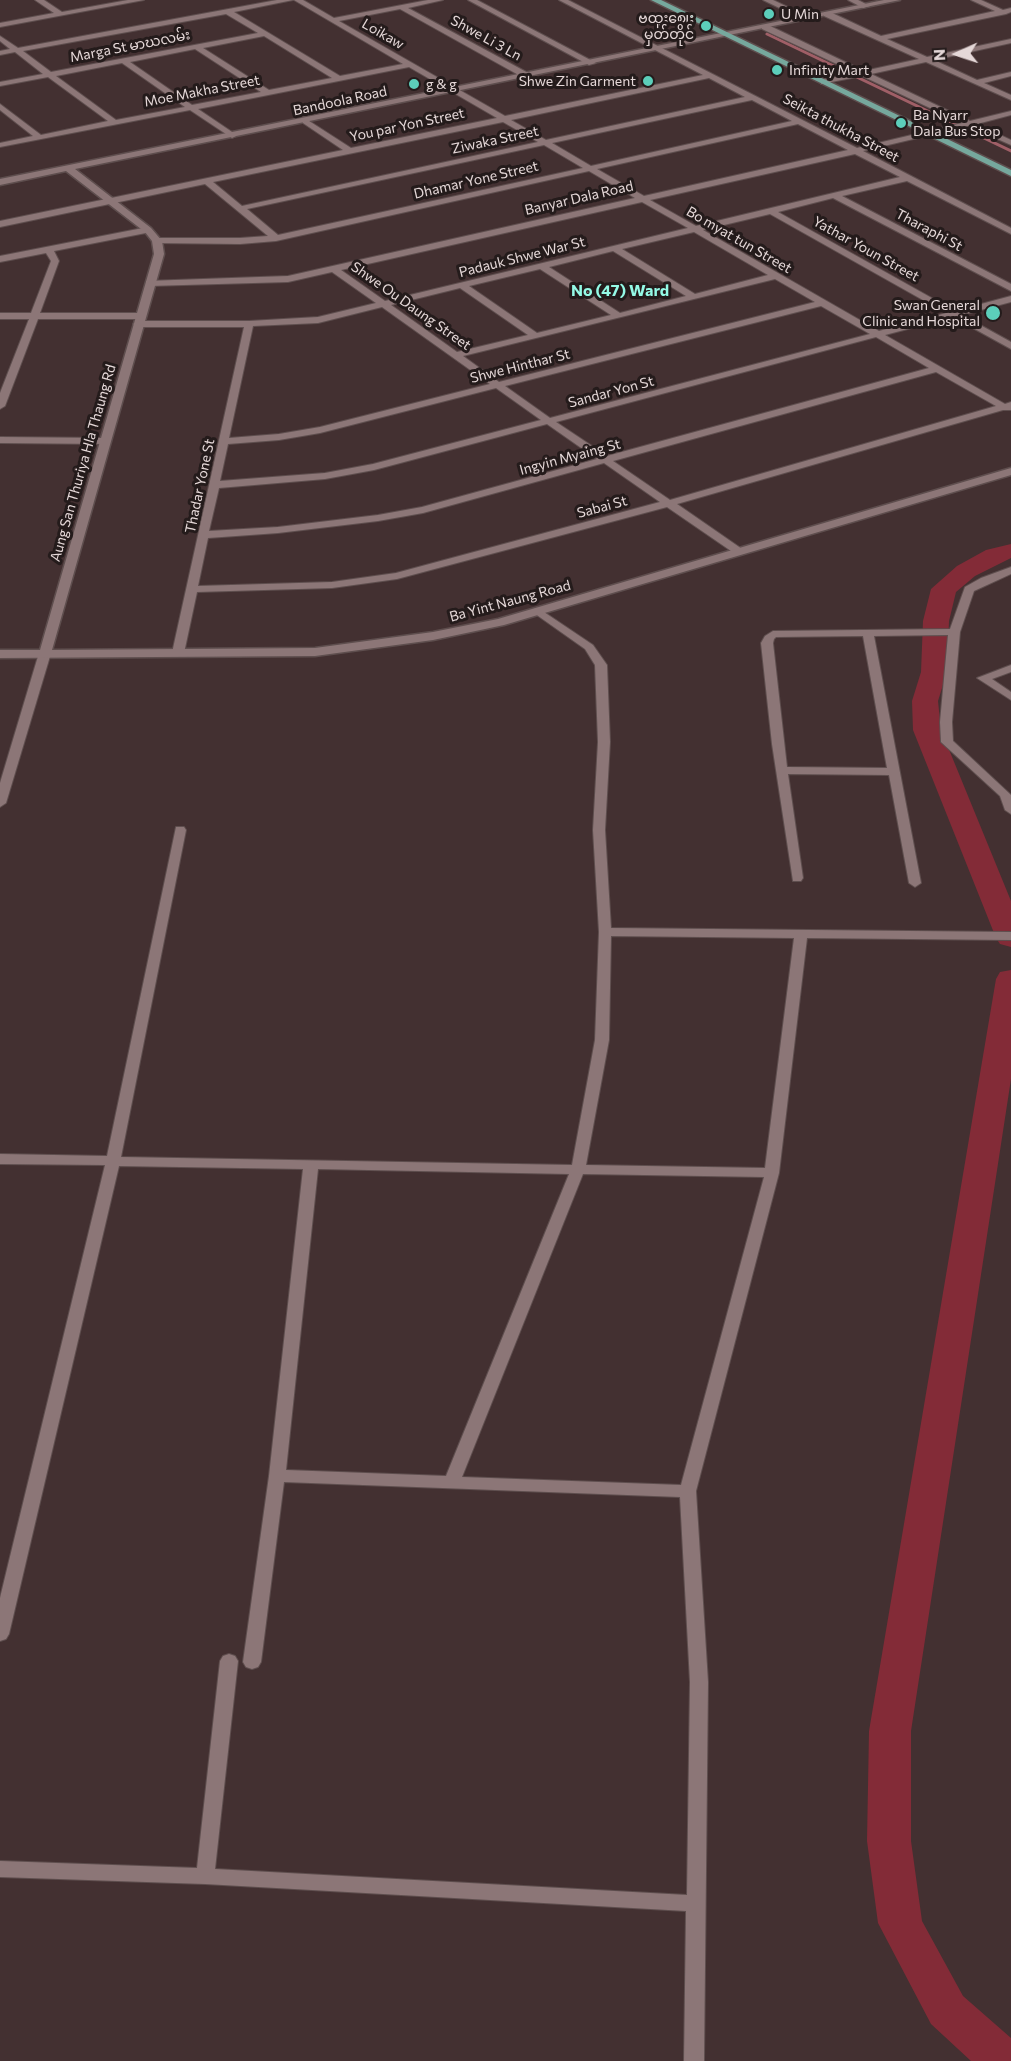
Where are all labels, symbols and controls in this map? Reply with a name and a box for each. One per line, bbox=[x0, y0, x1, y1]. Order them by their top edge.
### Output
place label: U Min bbox=[781, 6, 819, 22]
marker: U Min bbox=[762, 7, 776, 21]
place label: ဗထူးဈေး မှတ်တိုင် bbox=[638, 10, 694, 42]
street label: Shwe Li 3 Ln bbox=[448, 12, 524, 64]
street label: Loikaw bbox=[359, 15, 407, 53]
marker: ဗထူးဈေး မှတ်တိုင် bbox=[699, 19, 713, 33]
north arrow bbox=[927, 24, 987, 84]
street label: Marga St မာဃလမ်း bbox=[69, 26, 191, 66]
text: N bbox=[929, 48, 948, 61]
place label: Infinity Mart bbox=[789, 62, 869, 78]
marker: Infinity Mart bbox=[770, 63, 784, 77]
street label: Moe Makha Street bbox=[143, 72, 261, 110]
place label: Shwe Zin Garment bbox=[519, 73, 636, 89]
marker: Shwe Zin Garment bbox=[641, 74, 655, 88]
place label: g & g bbox=[426, 76, 457, 92]
marker: g & g bbox=[407, 77, 421, 91]
street label: Bandoola Road bbox=[292, 83, 388, 119]
street label: Seikta thukha Street bbox=[780, 90, 902, 166]
street label: You par Yon Street bbox=[348, 105, 466, 145]
place label: Ba Nyarr Dala Bus Stop bbox=[913, 107, 1000, 140]
marker: Ba Nyarr Dala Bus Stop bbox=[894, 116, 908, 130]
street label: Ziwaka Street bbox=[450, 123, 540, 157]
street label: Dhamar Yone Street bbox=[412, 157, 540, 203]
street label: Banyar Dala Road bbox=[523, 177, 635, 219]
street label: Bo myat tun Street bbox=[683, 203, 795, 277]
street label: Tharaphi St bbox=[893, 205, 965, 255]
street label: Yathar Youn Street bbox=[810, 213, 922, 285]
street label: Padauk Shwe War St bbox=[457, 233, 587, 281]
street label: Shwe Ou Daung Street bbox=[348, 258, 474, 354]
district label: No (47) Ward bbox=[571, 281, 669, 301]
place label: Swan General Clinic and Hospital bbox=[862, 297, 980, 330]
marker: Swan General Clinic and Hospital bbox=[984, 304, 1002, 322]
street label: Shwe Hinthar St bbox=[468, 345, 572, 387]
street label: Aung San Thuriya Hla Thaung Rd bbox=[47, 362, 119, 564]
street label: Sandar Yon St bbox=[566, 373, 656, 411]
street label: Ingyin Myaing St bbox=[518, 435, 622, 479]
street label: Thadar Yone St bbox=[182, 437, 218, 535]
street label: Sabai St bbox=[575, 492, 629, 522]
street label: Ba Yint Naung Road bbox=[448, 577, 572, 625]

